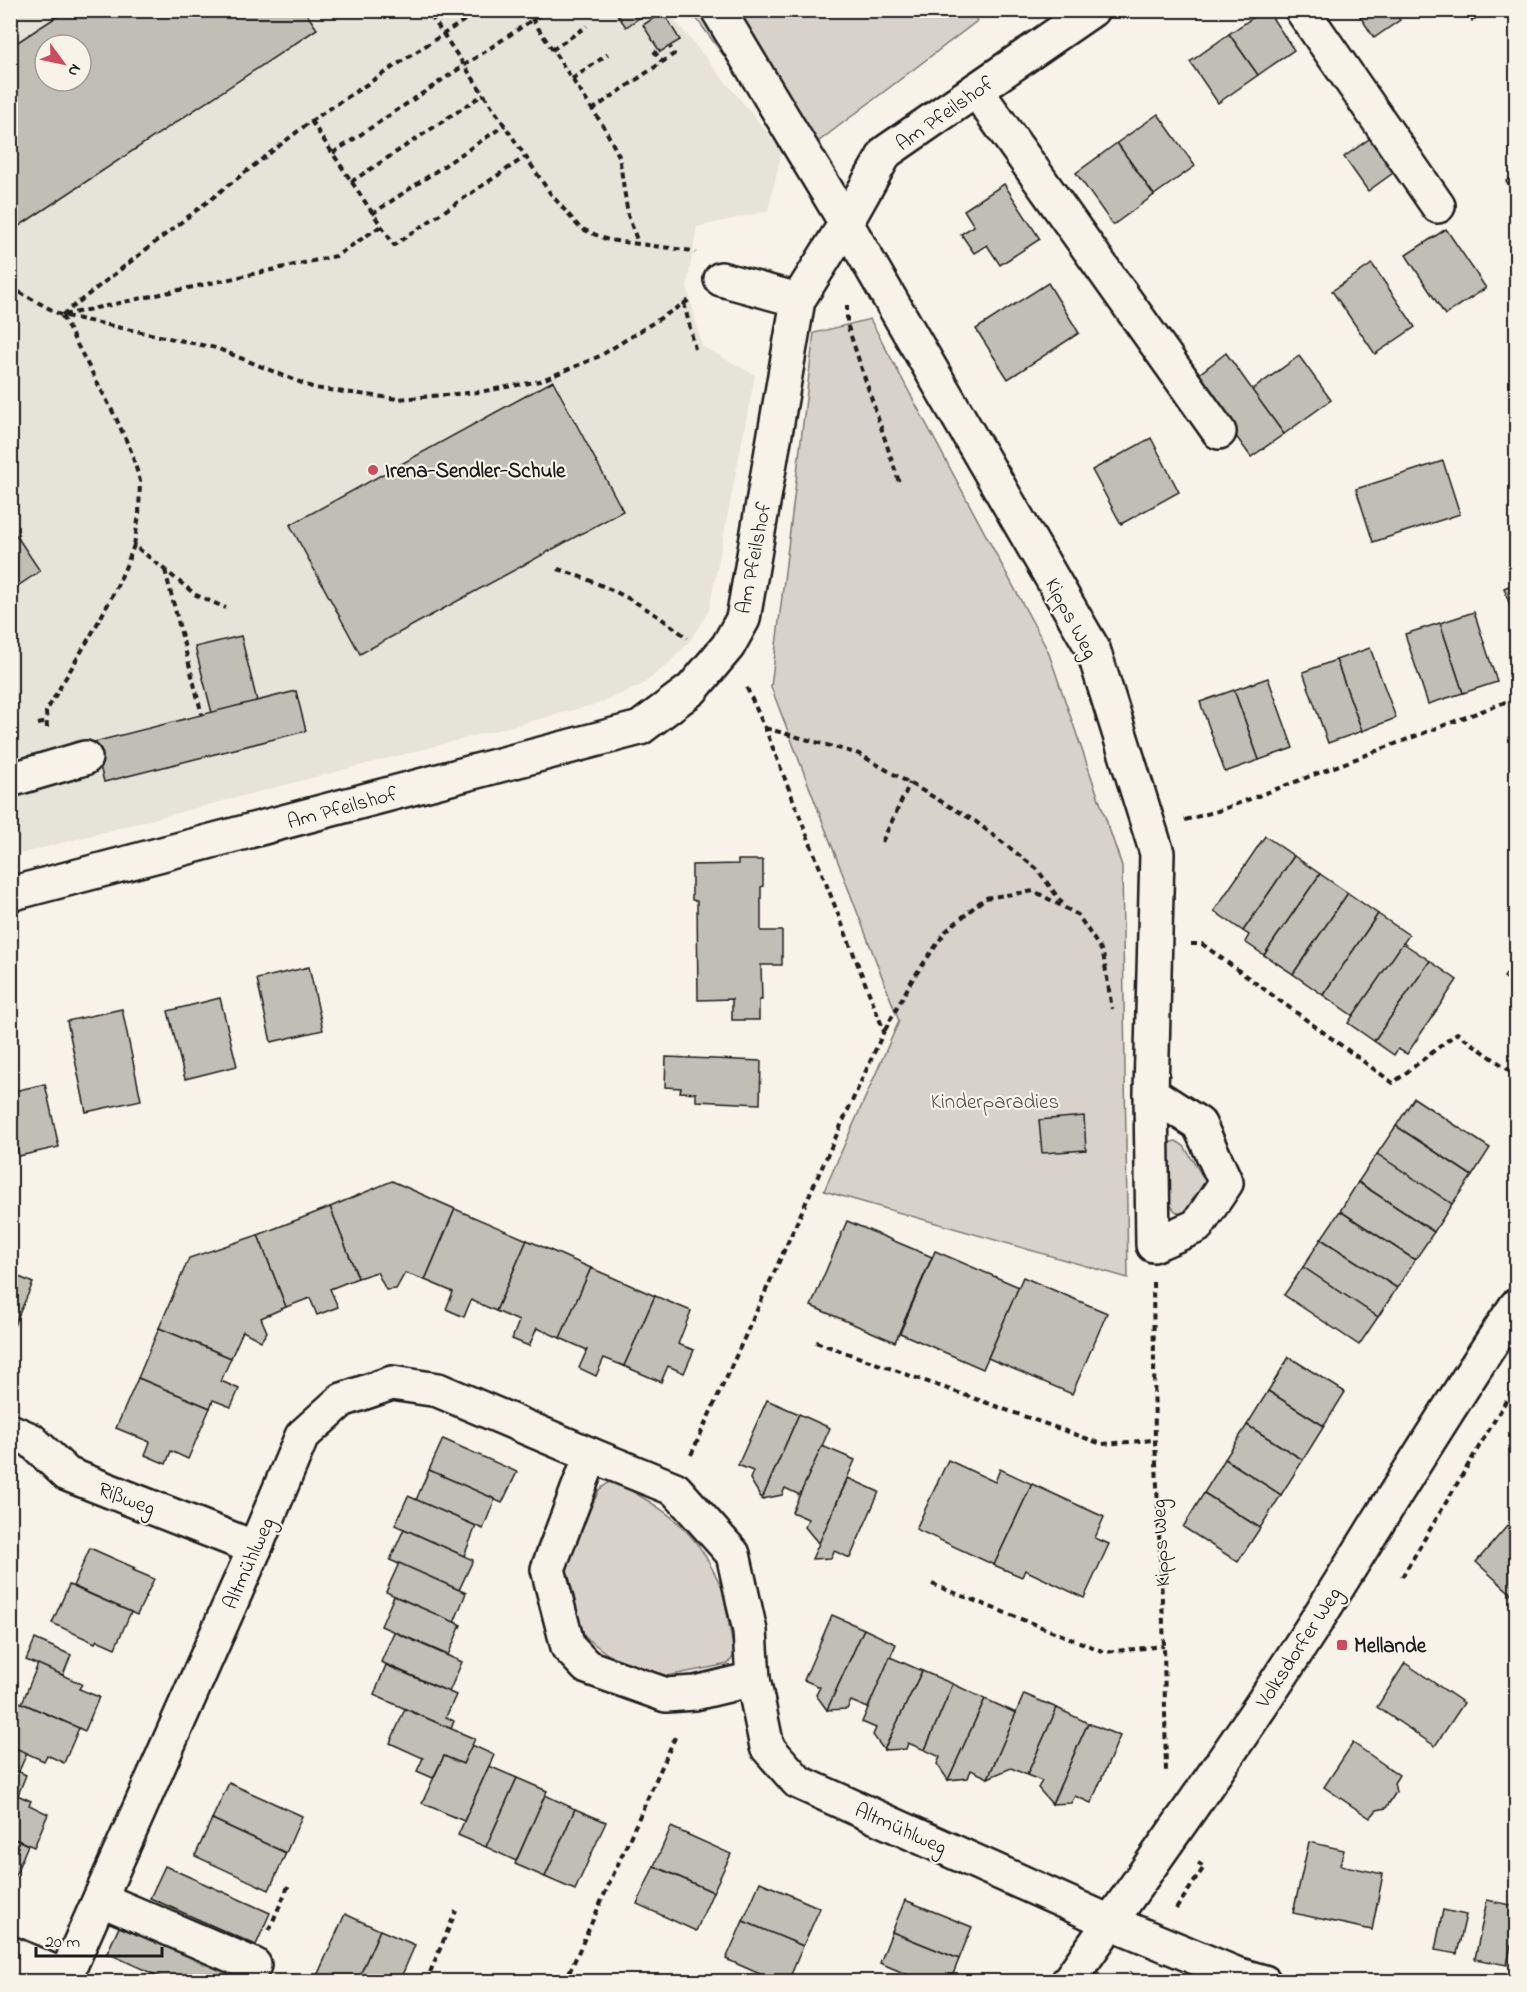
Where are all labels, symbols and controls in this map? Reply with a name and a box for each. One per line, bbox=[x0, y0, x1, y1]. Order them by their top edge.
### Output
north arrow bbox=[33, 33, 93, 93]
text: N bbox=[61, 59, 87, 81]
street label: Am Pfeilshof bbox=[890, 70, 1000, 159]
place label: Irena-Sendler-Schule bbox=[385, 457, 566, 487]
marker: Irena-Sendler-Schule bbox=[366, 463, 380, 477]
street label: Am Pfeilshof bbox=[729, 500, 781, 617]
street label: Kipps Weg bbox=[1035, 573, 1104, 666]
street label: Am Pfeilshof bbox=[284, 780, 401, 838]
park label: Kinderparadies bbox=[931, 1088, 1059, 1118]
street label: Rißweg bbox=[93, 1475, 159, 1526]
street label: Kipps Weg bbox=[1145, 1498, 1181, 1588]
street label: Altmühlweg bbox=[216, 1513, 285, 1615]
street label: Volksdorfer Weg bbox=[1249, 1582, 1352, 1716]
place label: Mellande bbox=[1354, 1632, 1427, 1662]
marker: Mellande bbox=[1335, 1638, 1349, 1652]
street label: Altmühlweg bbox=[849, 1796, 951, 1865]
scale bar bbox=[36, 1920, 162, 1958]
text: 20 m bbox=[45, 1930, 80, 1956]

